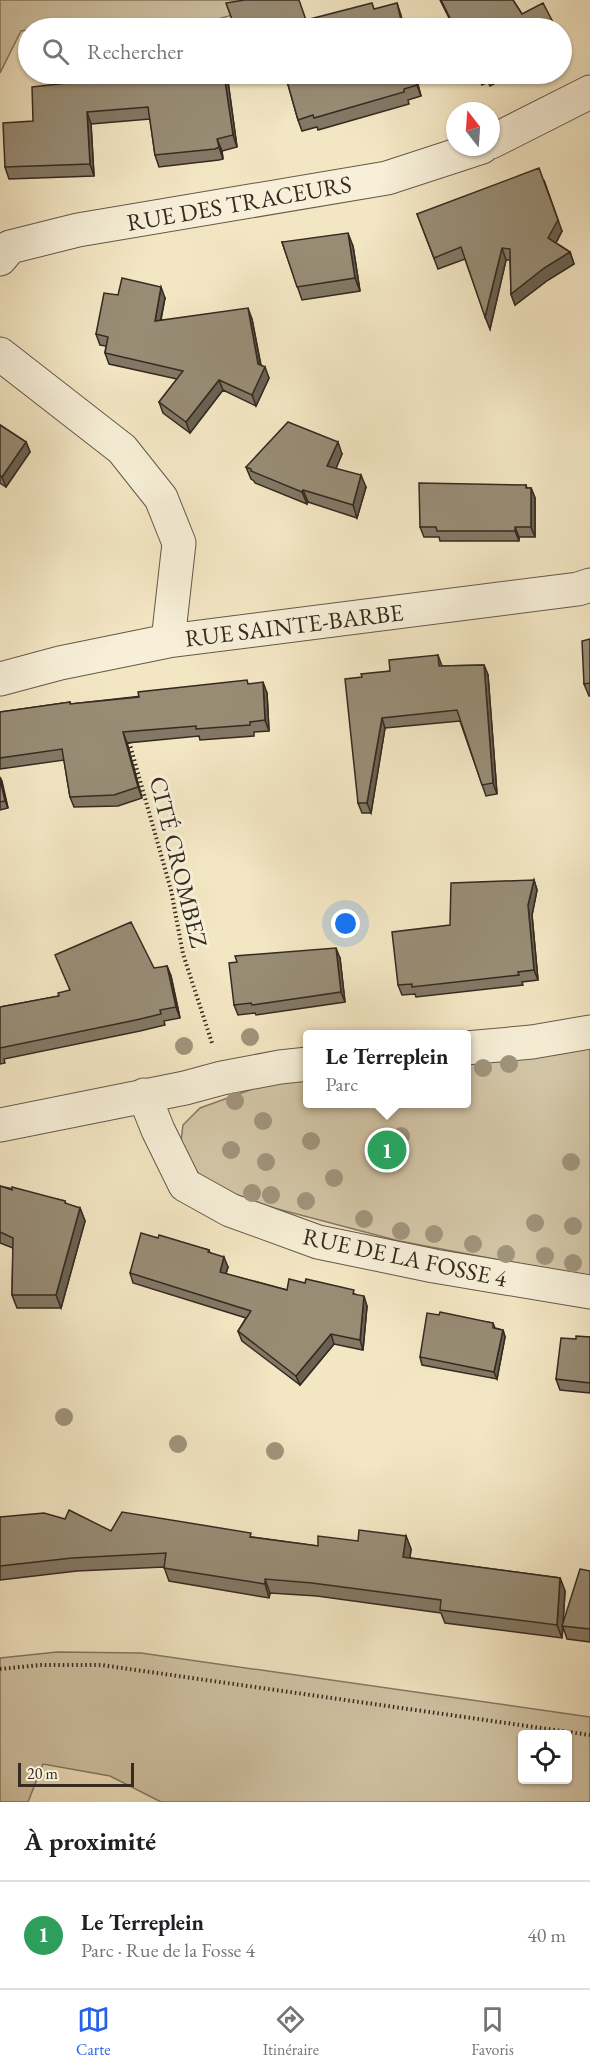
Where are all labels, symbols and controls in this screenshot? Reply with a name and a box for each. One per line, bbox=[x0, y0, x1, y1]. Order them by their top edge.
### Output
search box bbox=[18, 18, 572, 84]
icon: search bbox=[39, 35, 72, 68]
text: Rechercher bbox=[87, 37, 183, 66]
north arrow bbox=[446, 102, 500, 156]
street label: RUE DES TRACEURS bbox=[124, 168, 354, 238]
street label: RUE SAINTE-BARBE bbox=[183, 596, 405, 654]
street label: CITÉ CROMBEZ bbox=[143, 773, 215, 952]
your location bbox=[331, 909, 360, 938]
popup bbox=[303, 1030, 471, 1108]
text: Le Terreplein bbox=[326, 1042, 448, 1071]
text: Parc bbox=[326, 1071, 358, 1097]
pin: 1 bbox=[368, 1128, 406, 1172]
street label: RUE DE LA FOSSE 4 bbox=[300, 1220, 510, 1294]
map controls bbox=[518, 1730, 572, 1784]
button: locate bbox=[518, 1730, 572, 1784]
scale bar bbox=[18, 1760, 134, 1788]
text: 20 m bbox=[27, 1763, 58, 1784]
text: À proximité bbox=[24, 1824, 156, 1858]
text: Le Terreplein bbox=[81, 1908, 204, 1937]
text: 1 bbox=[38, 1922, 49, 1948]
text: 40 m bbox=[527, 1922, 566, 1948]
text: Parc · Rue de la Fosse 4 bbox=[81, 1937, 255, 1963]
tab: Carte bbox=[76, 2003, 110, 2060]
tab: Itinéraire bbox=[263, 2003, 319, 2060]
tab: Favoris bbox=[471, 2003, 514, 2060]

